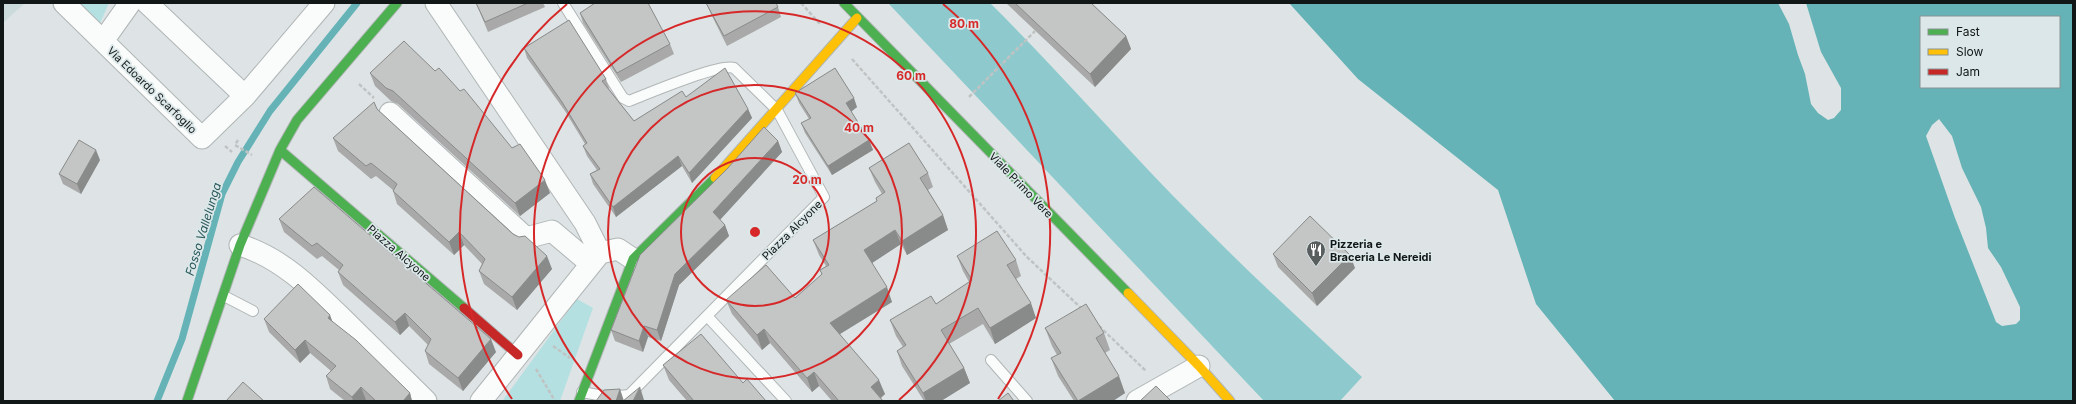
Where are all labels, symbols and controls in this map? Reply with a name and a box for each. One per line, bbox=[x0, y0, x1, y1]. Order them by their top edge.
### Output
text: 80 m bbox=[949, 16, 979, 31]
legend bbox=[1920, 16, 2060, 88]
text: Fast bbox=[1956, 24, 1980, 39]
street label: Via Edoardo Scarfoglio bbox=[104, 44, 200, 137]
text: Slow bbox=[1956, 44, 1984, 59]
text: Jam bbox=[1956, 64, 1980, 79]
text: 60 m bbox=[896, 68, 926, 83]
text: 40 m bbox=[844, 120, 874, 135]
street label: Viale Primo Vere bbox=[986, 149, 1056, 221]
text: 20 m bbox=[792, 172, 822, 187]
water label: Fosso Vallelunga bbox=[182, 181, 224, 277]
street label: Piazza Alcyone bbox=[759, 197, 825, 263]
street label: Piazza Alcyone bbox=[365, 222, 433, 284]
centre of rings bbox=[748, 225, 762, 239]
place label: Pizzeria e Braceria Le Nereidi bbox=[1330, 237, 1432, 264]
restaurant icon: Pizzeria e Braceria Le Nereidi bbox=[1305, 239, 1327, 267]

